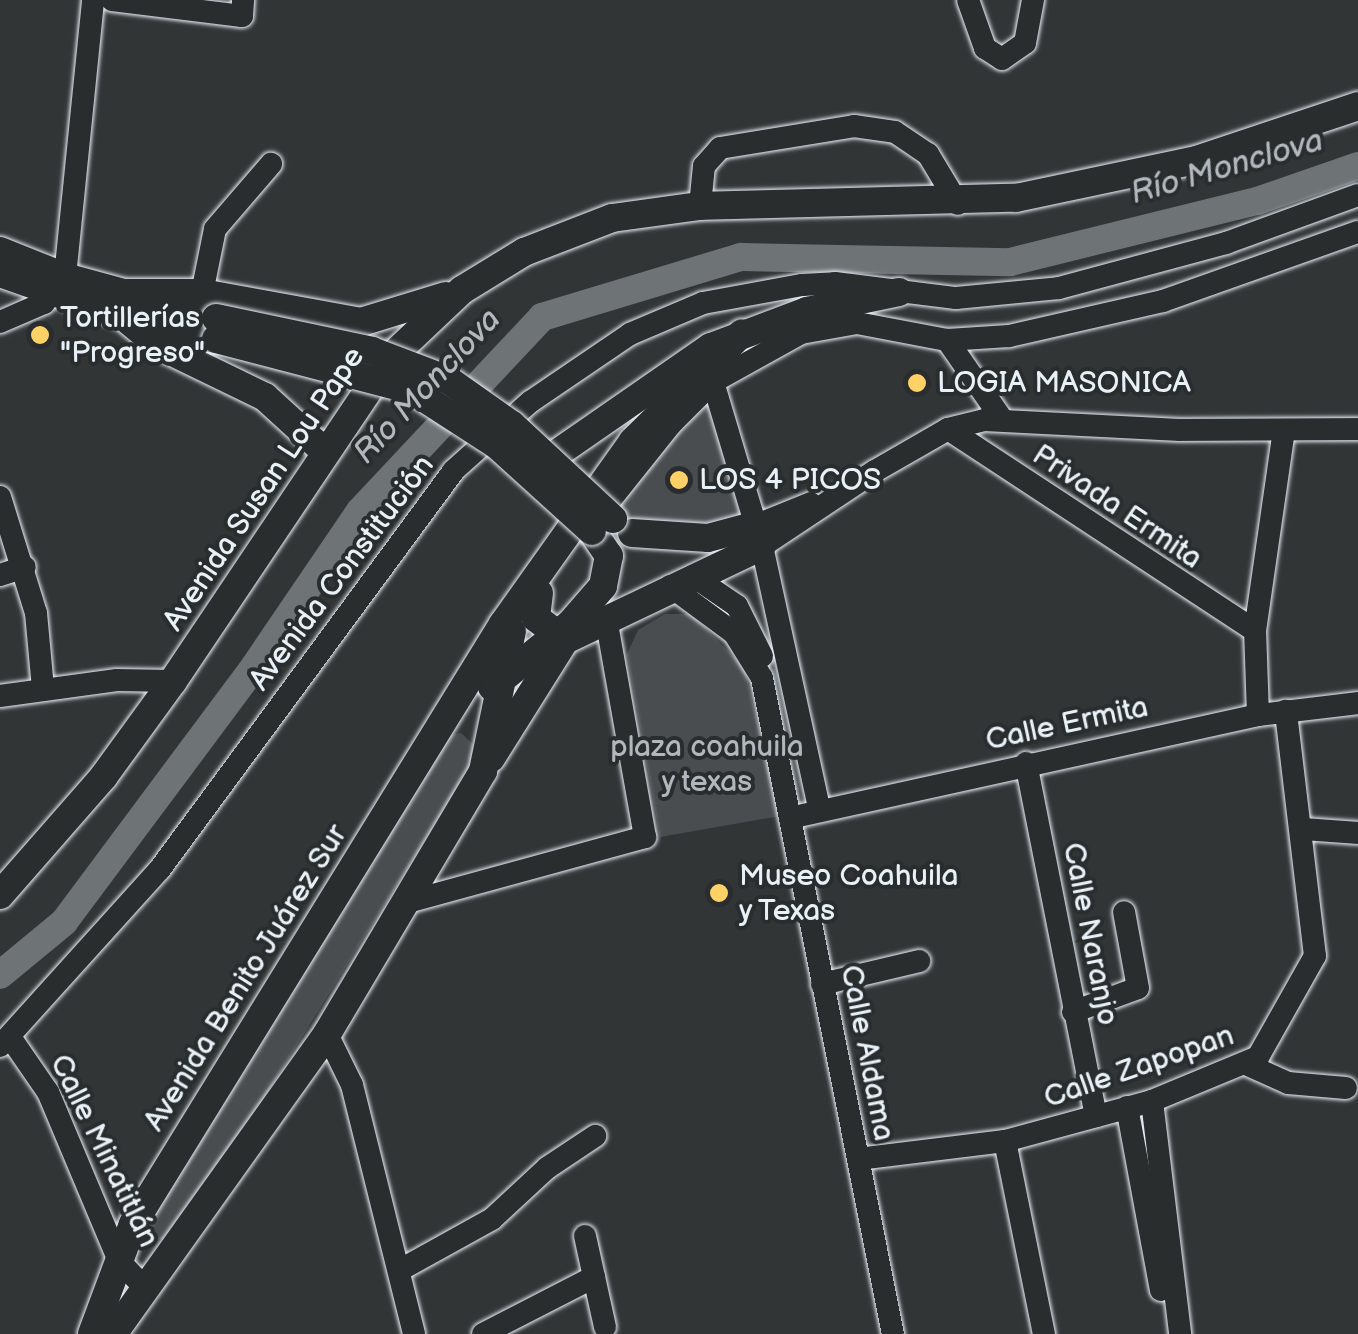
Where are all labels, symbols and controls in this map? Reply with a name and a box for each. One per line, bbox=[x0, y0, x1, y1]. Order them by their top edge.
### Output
water label: Río Monclova bbox=[1126, 122, 1328, 214]
place label: Tortillerías "Progreso" bbox=[60, 300, 205, 370]
water label: Río Monclova bbox=[346, 301, 510, 473]
marker: Tortillerías "Progreso" bbox=[29, 324, 51, 346]
street label: Avenida Susan Lou Pape bbox=[155, 340, 373, 638]
place label: LOGIA MASONICA bbox=[937, 365, 1191, 401]
marker: LOGIA MASONICA bbox=[906, 372, 928, 394]
street label: Privada Ermita bbox=[1025, 437, 1209, 577]
street label: Avenida Constitución bbox=[242, 448, 442, 698]
place label: LOS 4 PICOS bbox=[699, 462, 881, 498]
marker: LOS 4 PICOS bbox=[668, 469, 690, 491]
street label: Calle Ermita bbox=[983, 689, 1151, 759]
park label: plaza coahuila y texas bbox=[610, 729, 804, 800]
street label: Avenida Benito Juárez Sur bbox=[136, 817, 356, 1139]
street label: Calle Naranjo bbox=[1055, 840, 1125, 1028]
place label: Museo Coahuila y Texas bbox=[739, 858, 958, 928]
marker: Museo Coahuila y Texas bbox=[708, 882, 730, 904]
street label: Calle Aldama bbox=[832, 962, 902, 1144]
street label: Calle Zapopan bbox=[1039, 1018, 1239, 1116]
street label: Calle Minatitlán bbox=[42, 1049, 166, 1253]

